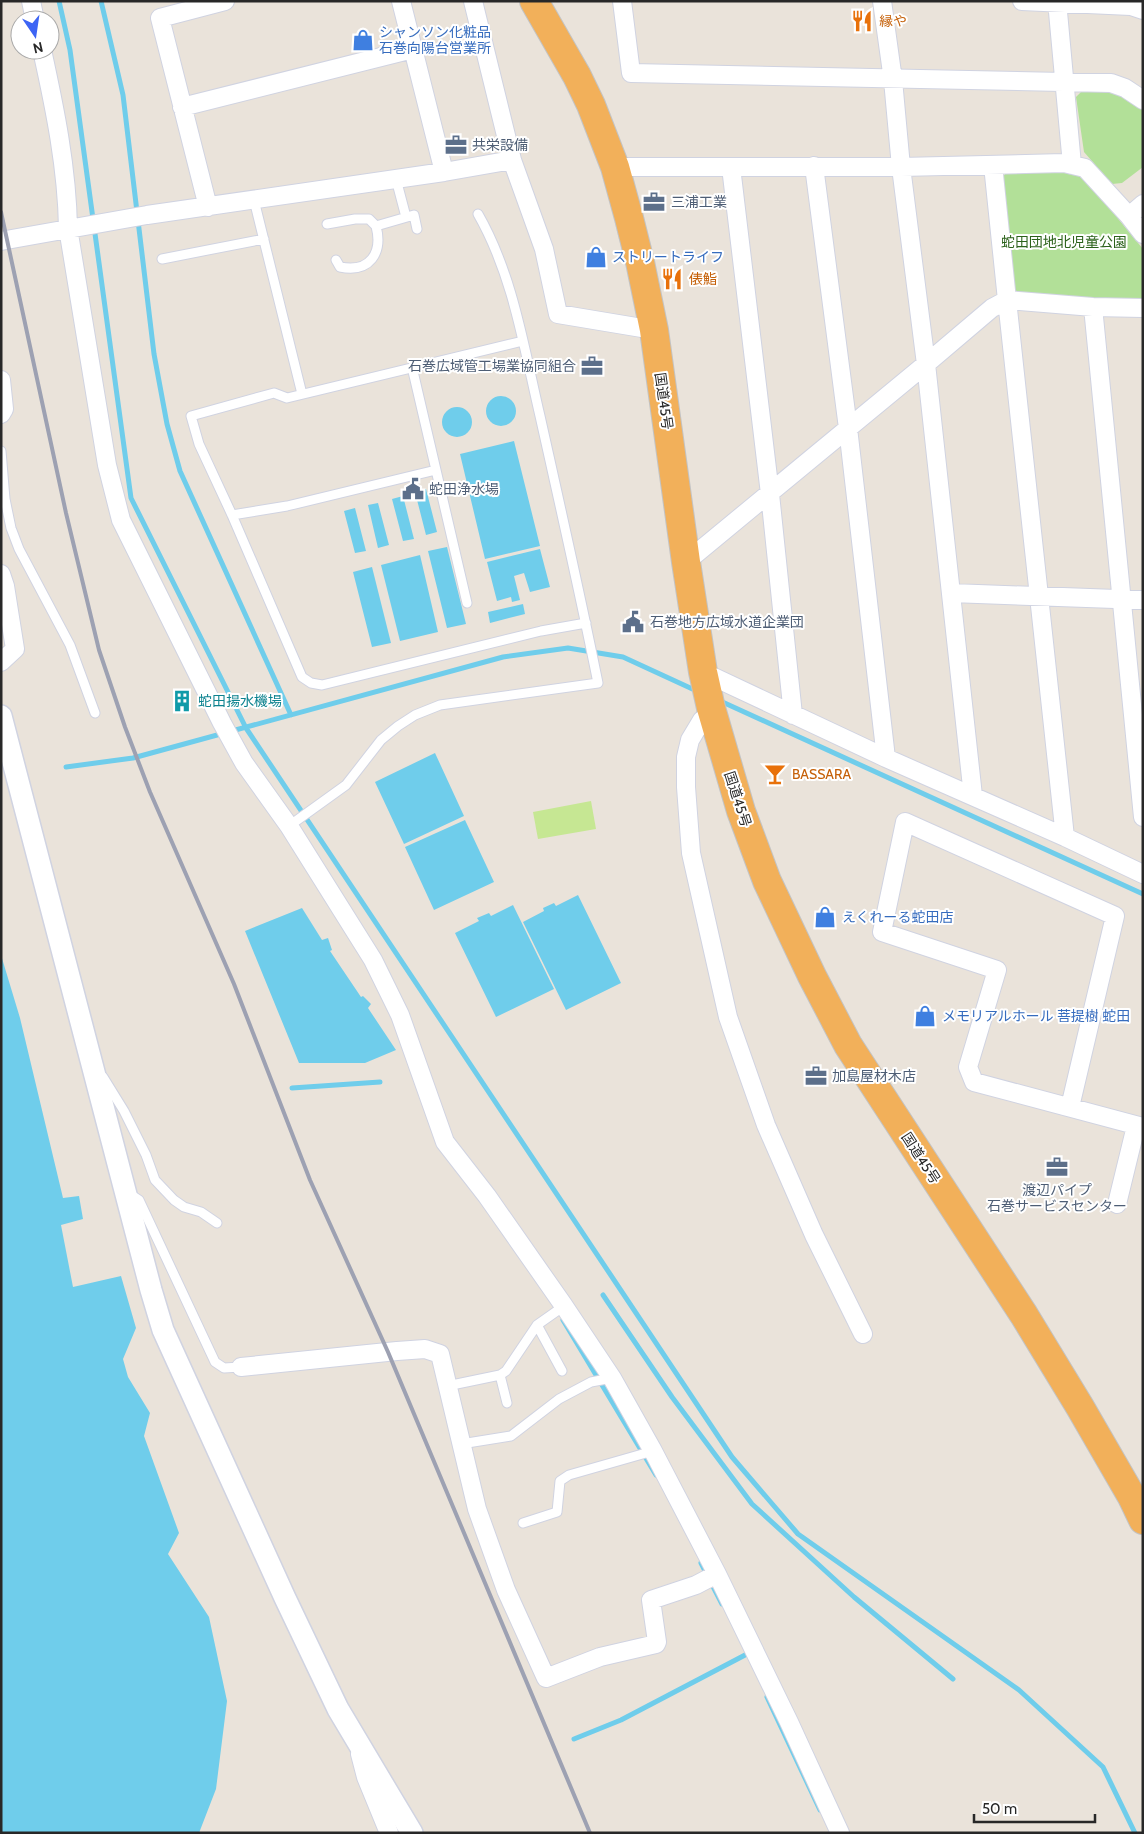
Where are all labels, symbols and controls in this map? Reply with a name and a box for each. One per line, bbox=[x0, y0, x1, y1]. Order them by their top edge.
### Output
restaurant icon: 縁や bbox=[849, 8, 875, 34]
north arrow bbox=[10, 10, 60, 60]
place label: 縁や bbox=[879, 12, 907, 30]
place label: シャンソン化粧品 石巻向陽台営業所 bbox=[379, 23, 491, 57]
shop icon: シャンソン化粧品 石巻向陽台営業所 bbox=[350, 27, 376, 53]
text: N bbox=[31, 38, 45, 58]
office icon: 共栄設備 bbox=[443, 132, 469, 158]
place label: 共栄設備 bbox=[472, 136, 528, 154]
office icon: 三浦工業 bbox=[641, 189, 667, 215]
place label: 三浦工業 bbox=[671, 193, 727, 211]
park label: 蛇田団地北児童公園 bbox=[1001, 233, 1127, 251]
shop icon: ストリートライフ bbox=[583, 244, 609, 270]
place label: ストリートライフ bbox=[612, 248, 724, 266]
restaurant icon: 俵鮨 bbox=[659, 266, 685, 292]
place label: 俵鮨 bbox=[689, 270, 717, 288]
office icon: 石巻広域管工場業協同組合 bbox=[579, 353, 605, 379]
place label: 石巻広域管工場業協同組合 bbox=[408, 357, 576, 375]
street label: 国道45号 bbox=[651, 371, 677, 431]
public building icon: 蛇田浄水場 bbox=[400, 476, 426, 502]
place label: 蛇田浄水場 bbox=[429, 480, 499, 498]
public building icon: 石巻地方広域水道企業団 bbox=[620, 609, 646, 635]
place label: 石巻地方広域水道企業団 bbox=[650, 613, 804, 631]
building icon: 蛇田揚水機場 bbox=[169, 688, 195, 714]
place label: 蛇田揚水機場 bbox=[198, 692, 282, 710]
bar icon: BASSARA bbox=[762, 761, 788, 787]
place label: BASSARA bbox=[792, 765, 851, 783]
street label: 国道45号 bbox=[721, 769, 755, 829]
shop icon: えくれーる蛇田店 bbox=[812, 904, 838, 930]
place label: えくれーる蛇田店 bbox=[842, 908, 954, 926]
shop icon: メモリアルホール 菩提樹 蛇田 bbox=[912, 1003, 938, 1029]
place label: メモリアルホール 菩提樹 蛇田 bbox=[942, 1007, 1130, 1025]
office icon: 加島屋材木店 bbox=[803, 1063, 829, 1089]
place label: 加島屋材木店 bbox=[832, 1067, 916, 1085]
street label: 国道45号 bbox=[898, 1129, 944, 1187]
office icon: 渡辺パイプ 石巻サービスセンター bbox=[1044, 1154, 1070, 1180]
place label: 渡辺パイプ 石巻サービスセンター bbox=[987, 1181, 1127, 1215]
scale bar bbox=[974, 1792, 1095, 1824]
text: 50 m bbox=[982, 1800, 1017, 1818]

